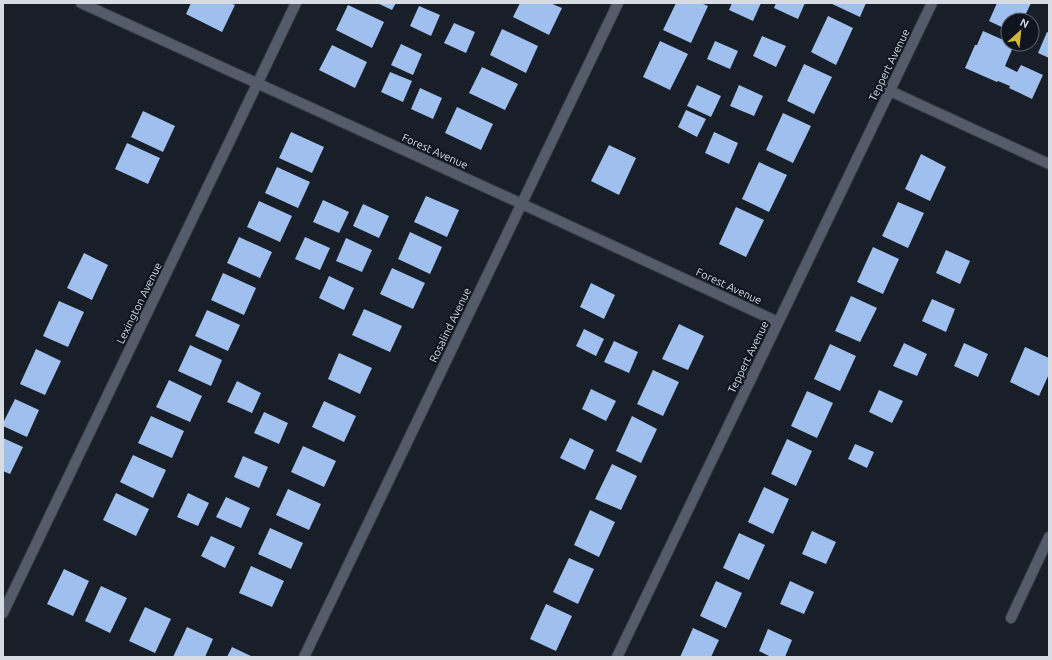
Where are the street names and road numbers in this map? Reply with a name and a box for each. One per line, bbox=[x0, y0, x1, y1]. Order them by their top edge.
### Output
street label: Teppert Avenue bbox=[866, 27, 912, 103]
street label: Forest Avenue bbox=[400, 131, 470, 171]
street label: Lexington Avenue bbox=[114, 260, 164, 346]
street label: Forest Avenue bbox=[694, 266, 764, 306]
street label: Rosalind Avenue bbox=[427, 286, 473, 364]
street label: Teppert Avenue bbox=[725, 319, 771, 395]

